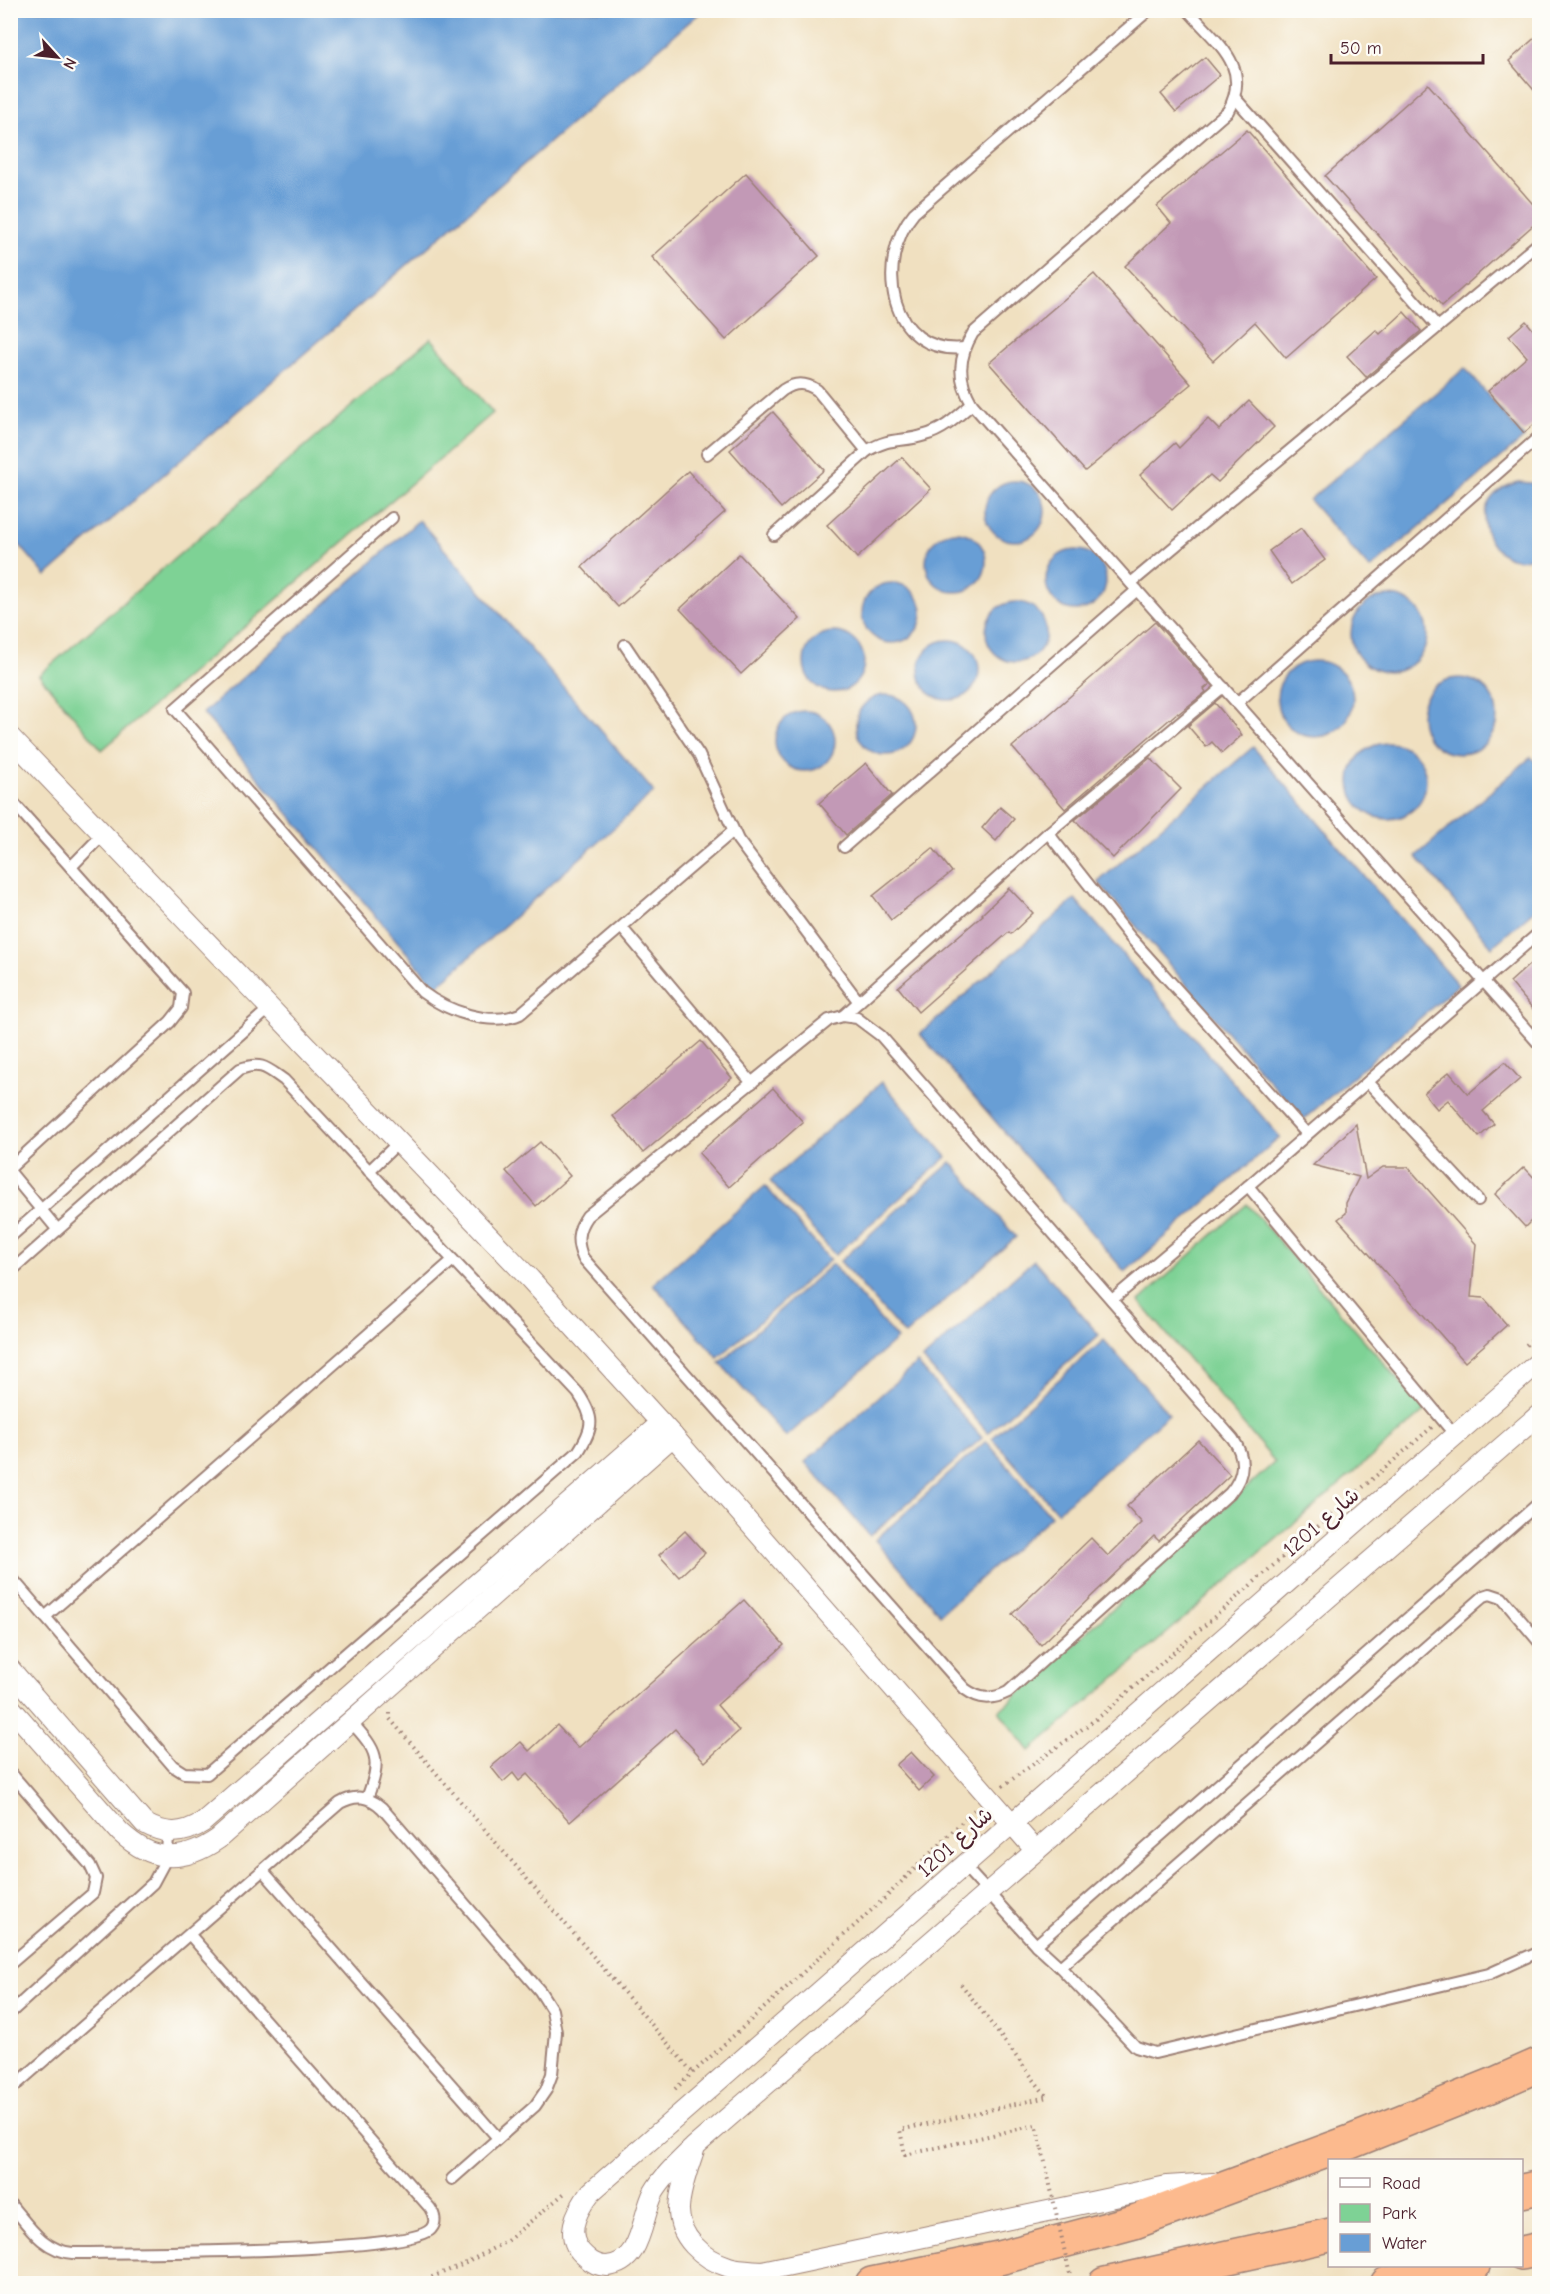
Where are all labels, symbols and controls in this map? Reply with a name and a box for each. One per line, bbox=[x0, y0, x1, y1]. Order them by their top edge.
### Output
north arrow bbox=[27, 27, 87, 87]
scale bar bbox=[1331, 27, 1482, 65]
text: 50 m bbox=[1340, 38, 1382, 59]
text: N bbox=[59, 55, 80, 72]
street label: شارع 1201 bbox=[1278, 1482, 1366, 1564]
street label: شارع 1201 bbox=[912, 1802, 1000, 1884]
legend bbox=[1328, 2159, 1523, 2267]
text: Road bbox=[1382, 2173, 1421, 2194]
text: Park bbox=[1382, 2203, 1417, 2224]
text: Water bbox=[1382, 2233, 1427, 2254]

